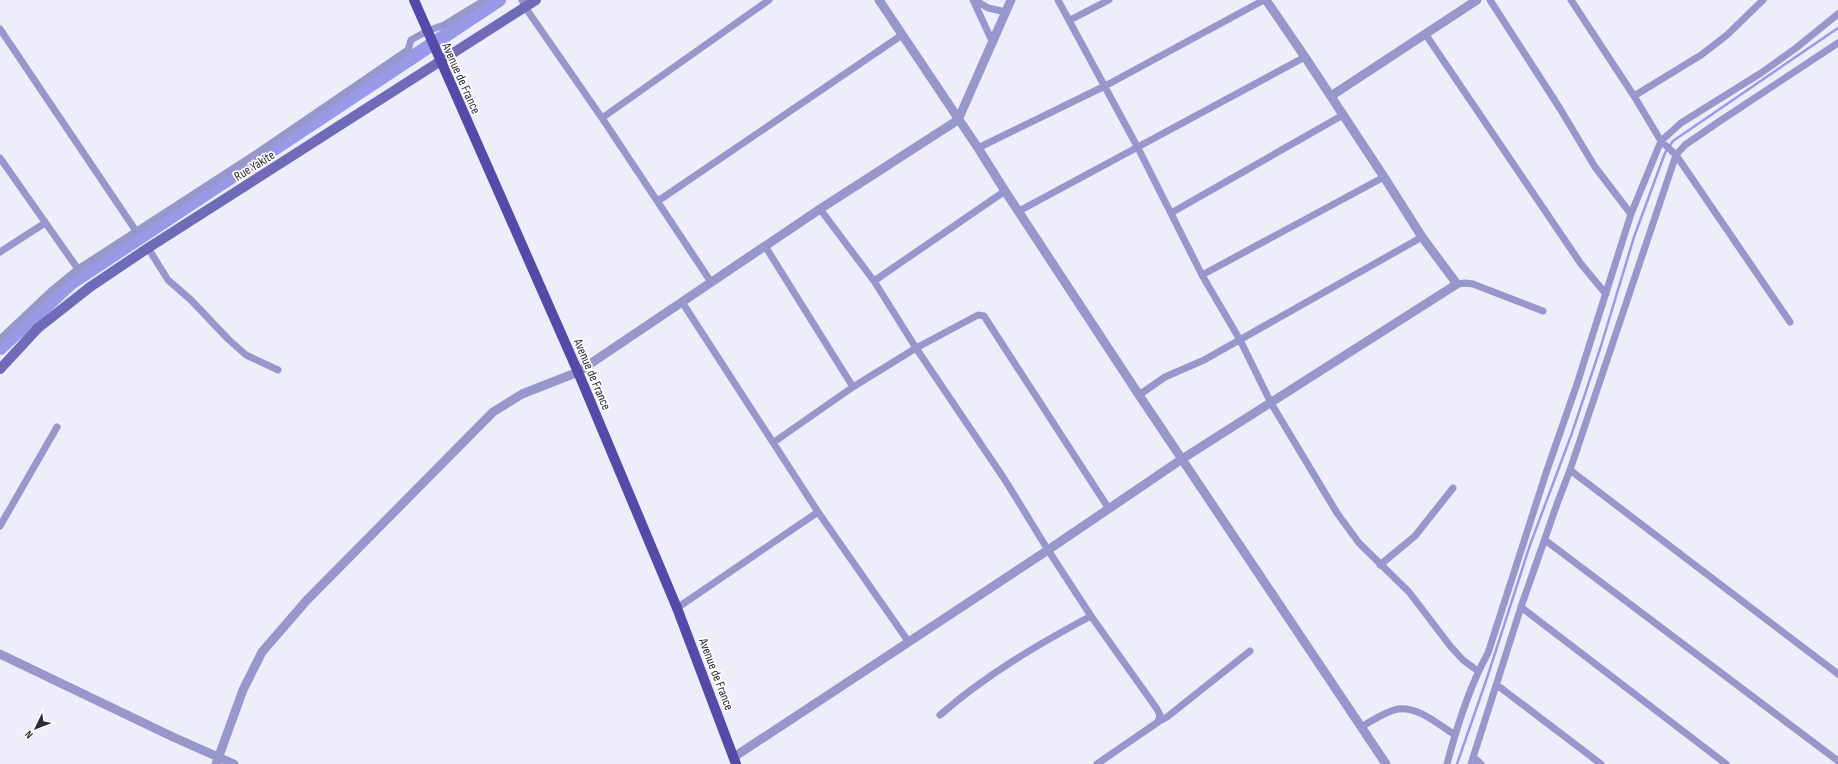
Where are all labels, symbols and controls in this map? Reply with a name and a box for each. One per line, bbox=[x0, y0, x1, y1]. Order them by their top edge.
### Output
street label: Avenue de France bbox=[438, 40, 484, 116]
street label: Rue Yakite bbox=[231, 147, 278, 185]
street label: Avenue de France bbox=[569, 335, 614, 412]
street label: Avenue de France bbox=[695, 635, 737, 713]
north arrow bbox=[16, 708, 56, 748]
text: N bbox=[22, 728, 36, 741]

